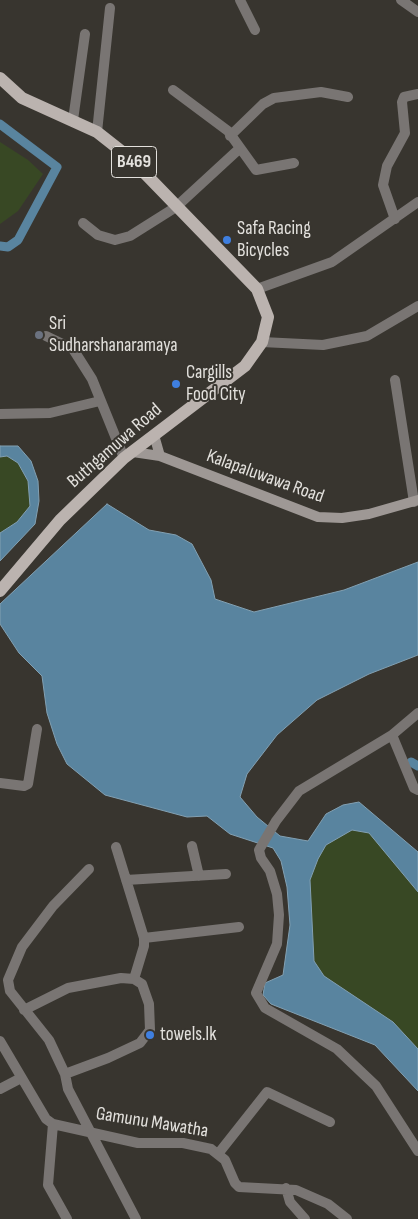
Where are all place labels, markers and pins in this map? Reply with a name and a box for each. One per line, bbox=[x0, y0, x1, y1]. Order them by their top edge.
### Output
place label: Safa Racing Bicycles bbox=[237, 218, 311, 262]
marker: Safa Racing Bicycles bbox=[221, 234, 233, 246]
place label: Sri Sudharshanaramaya bbox=[49, 313, 178, 357]
marker: Sri Sudharshanaramaya bbox=[33, 329, 45, 341]
place label: Cargills Food City bbox=[186, 362, 246, 406]
marker: Cargills Food City bbox=[170, 378, 182, 390]
place label: towels.lk bbox=[160, 1024, 216, 1046]
marker: towels.lk bbox=[144, 1029, 156, 1041]

